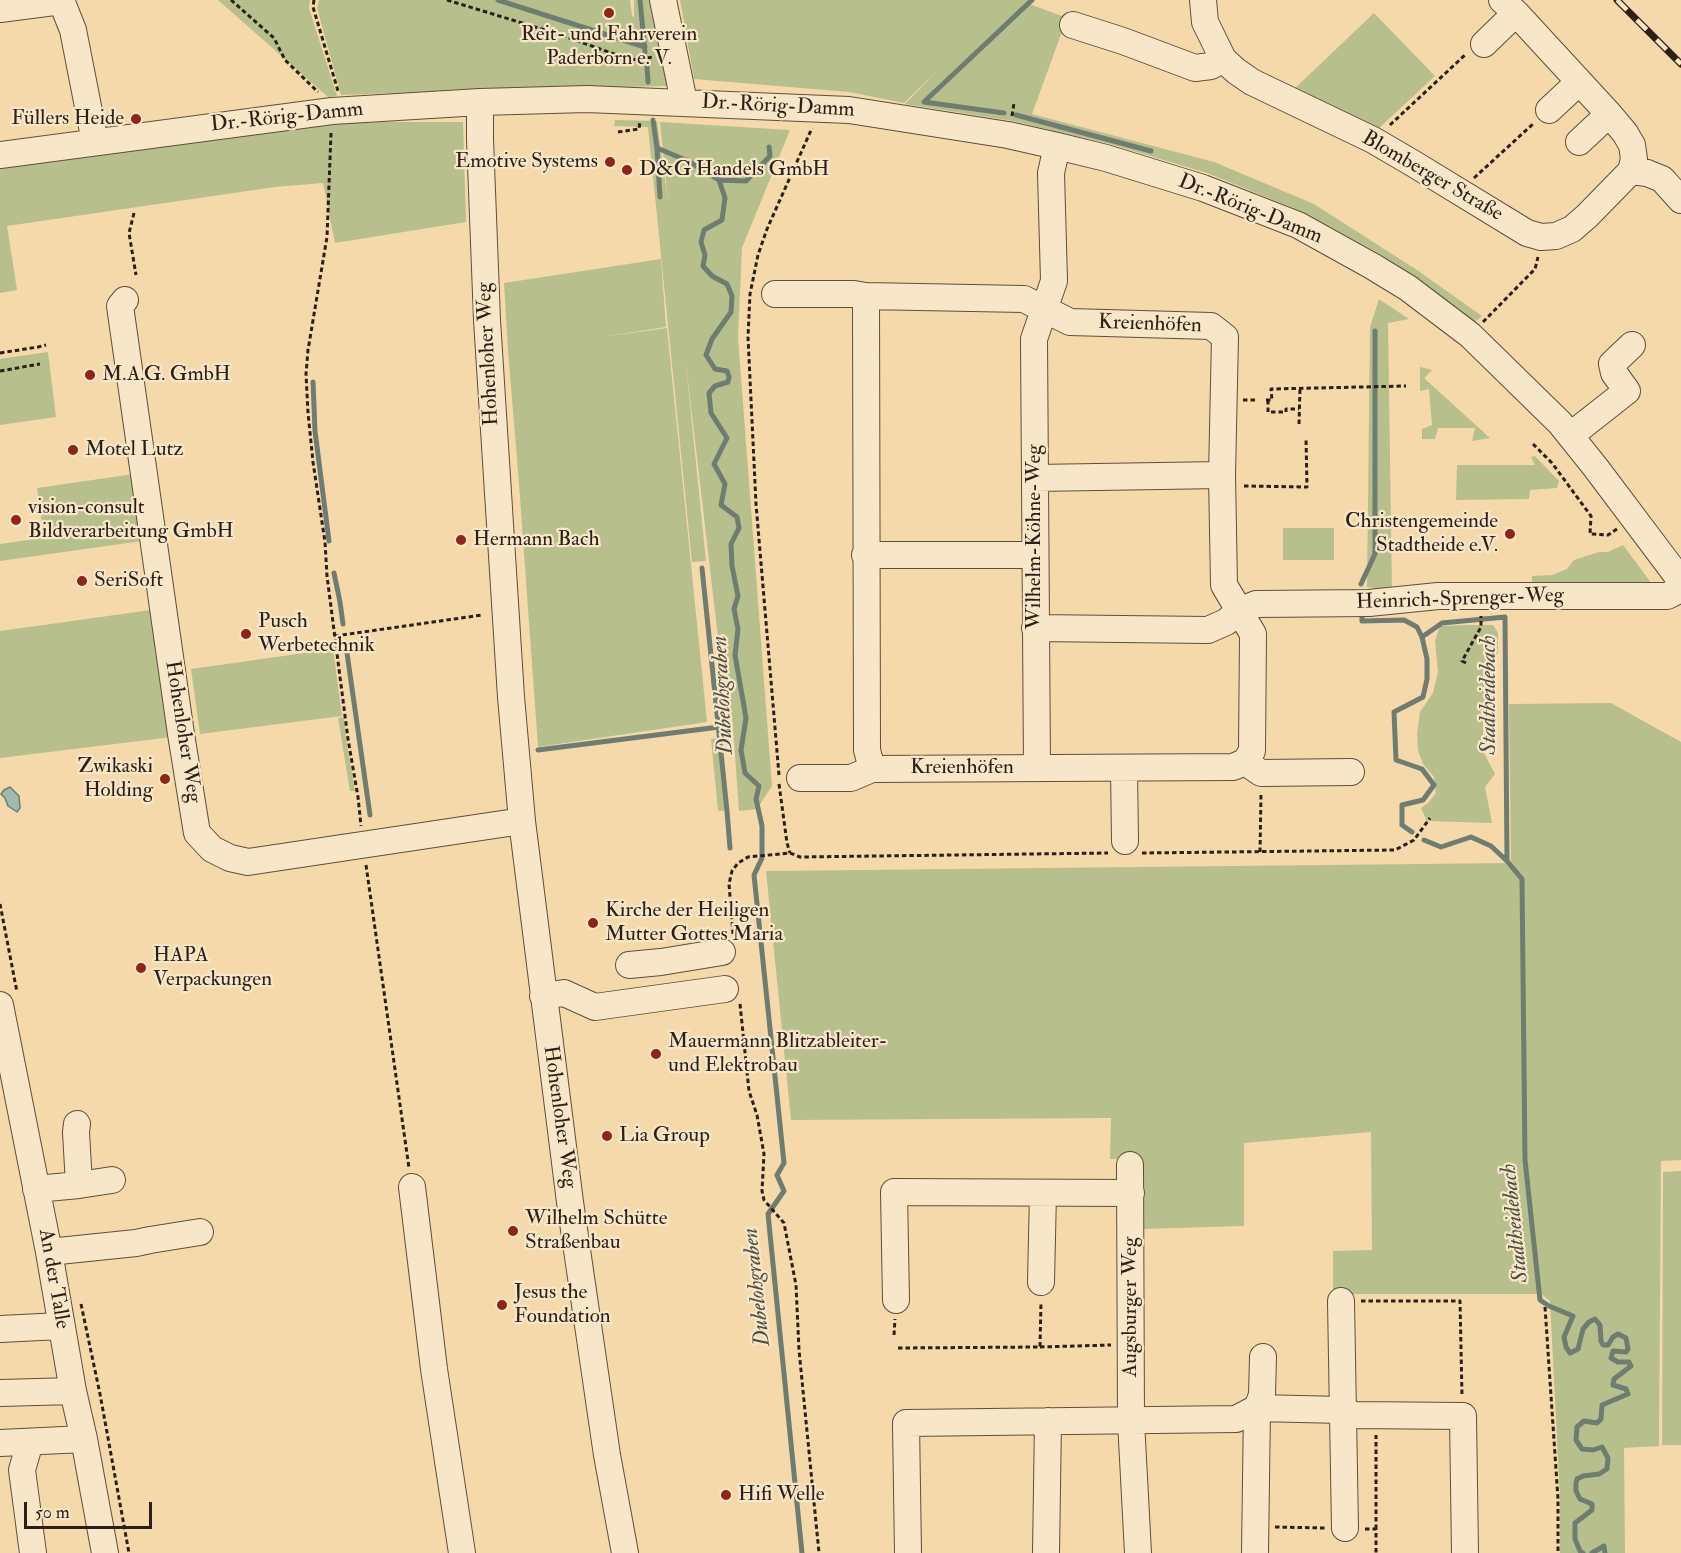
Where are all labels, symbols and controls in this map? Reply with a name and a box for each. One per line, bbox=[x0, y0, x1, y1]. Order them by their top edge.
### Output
marker: Reit- und Fahrverein Paderborn e. V. bbox=[602, 6, 616, 20]
place label: Reit- und Fahrverein Paderborn e. V. bbox=[521, 22, 697, 72]
street label: Dr.-Rörig-Damm bbox=[701, 90, 855, 124]
street label: Dr.-Rörig-Damm bbox=[209, 97, 365, 139]
place label: Füllers Heide bbox=[11, 106, 124, 132]
marker: Füllers Heide bbox=[129, 112, 143, 126]
street label: Blomberger Straße bbox=[1357, 126, 1507, 228]
place label: Emotive Systems bbox=[455, 149, 598, 175]
marker: Emotive Systems bbox=[603, 155, 617, 169]
place label: D&G Handels GmbH bbox=[639, 157, 829, 183]
marker: D&G Handels GmbH bbox=[620, 163, 634, 177]
street label: Dr.-Rörig-Damm bbox=[1174, 170, 1326, 250]
street label: Hohenloher Weg bbox=[473, 282, 505, 426]
street label: Kreienhöfen bbox=[1098, 311, 1202, 339]
place label: M.A.G. GmbH bbox=[102, 362, 231, 388]
marker: M.A.G. GmbH bbox=[83, 368, 97, 382]
place label: Motel Lutz bbox=[85, 437, 183, 463]
marker: Motel Lutz bbox=[66, 443, 80, 457]
street label: Wilhelm-Köhne-Weg bbox=[1022, 444, 1048, 630]
place label: vision-consult Bildverarbeitung GmbH bbox=[28, 495, 234, 545]
place label: Christengemeinde Stadtheide e.V. bbox=[1345, 509, 1498, 559]
marker: vision-consult Bildverarbeitung GmbH bbox=[9, 513, 23, 527]
place label: Hermann Bach bbox=[473, 527, 599, 553]
marker: Christengemeinde Stadtheide e.V. bbox=[1503, 527, 1517, 541]
marker: Hermann Bach bbox=[454, 533, 468, 547]
place label: SeriSoft bbox=[94, 568, 163, 594]
marker: SeriSoft bbox=[75, 574, 89, 588]
street label: Heinrich-Sprenger-Weg bbox=[1356, 584, 1564, 616]
place label: Pusch Werbetechnik bbox=[258, 609, 375, 659]
marker: Pusch Werbetechnik bbox=[239, 627, 253, 641]
water label: Dubelohgraben bbox=[708, 635, 740, 755]
water label: Stadtheidebach bbox=[1477, 635, 1503, 755]
street label: Hohenloher Weg bbox=[158, 659, 206, 805]
place label: Zwikaski Holding bbox=[78, 754, 153, 804]
street label: Kreienhöfen bbox=[910, 755, 1014, 781]
marker: Zwikaski Holding bbox=[158, 772, 172, 786]
place label: Kirche der Heiligen Mutter Gottes Maria bbox=[605, 898, 783, 948]
marker: Kirche der Heiligen Mutter Gottes Maria bbox=[586, 916, 600, 930]
place label: HAPA Verpackungen bbox=[153, 943, 272, 993]
marker: HAPA Verpackungen bbox=[134, 961, 148, 975]
place label: Mauermann Blitzableiter- und Elektrobau bbox=[668, 1029, 887, 1079]
street label: Hohenloher Weg bbox=[537, 1044, 581, 1190]
marker: Mauermann Blitzableiter- und Elektrobau bbox=[649, 1047, 663, 1061]
place label: Lia Group bbox=[619, 1123, 710, 1149]
marker: Lia Group bbox=[600, 1129, 614, 1143]
water label: Stadtheidebach bbox=[1497, 1162, 1535, 1284]
place label: Wilhelm Schütte Straßenbau bbox=[525, 1206, 667, 1256]
marker: Wilhelm Schütte Straßenbau bbox=[506, 1224, 520, 1238]
water label: Dubelohgraben bbox=[739, 1226, 777, 1348]
street label: An der Talle bbox=[32, 1227, 74, 1331]
street label: Augsburger Weg bbox=[1118, 1237, 1144, 1377]
place label: Jesus the Foundation bbox=[514, 1280, 611, 1330]
marker: Jesus the Foundation bbox=[495, 1298, 509, 1312]
place label: Hifi Welle bbox=[738, 1482, 824, 1508]
marker: Hifi Welle bbox=[719, 1488, 733, 1502]
scale bar bbox=[27, 1490, 154, 1528]
text: 50 m bbox=[35, 1501, 70, 1524]

